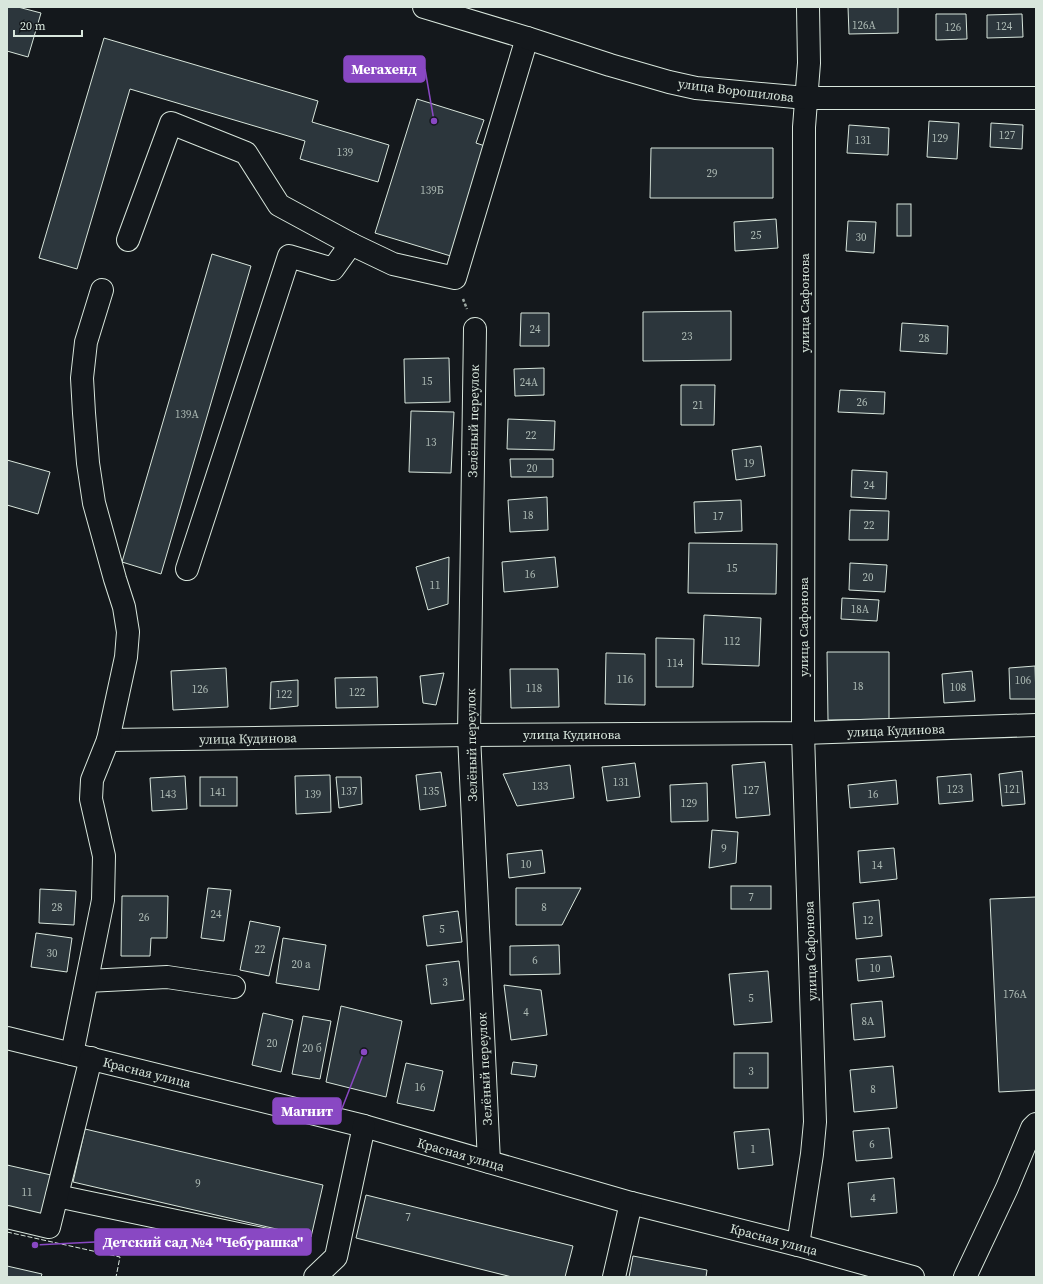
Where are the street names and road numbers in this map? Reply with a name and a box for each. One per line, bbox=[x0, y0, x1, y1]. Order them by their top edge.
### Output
street label: улица Ворошилова bbox=[677, 75, 795, 106]
street label: улица Сафонова bbox=[796, 253, 813, 353]
street label: Зелёный переулок bbox=[464, 364, 483, 478]
street label: улица Сафонова bbox=[795, 577, 812, 677]
street label: Зелёный переулок bbox=[462, 688, 481, 802]
street label: улица Кудинова bbox=[847, 720, 946, 741]
street label: улица Кудинова bbox=[523, 726, 621, 743]
street label: улица Кудинова bbox=[199, 729, 297, 748]
street label: улица Сафонова bbox=[800, 900, 821, 1001]
street label: Зелёный переулок bbox=[473, 1012, 496, 1126]
street label: Красная улица bbox=[101, 1053, 193, 1092]
street label: Красная улица bbox=[415, 1134, 507, 1175]
street label: Красная улица bbox=[728, 1220, 820, 1259]

